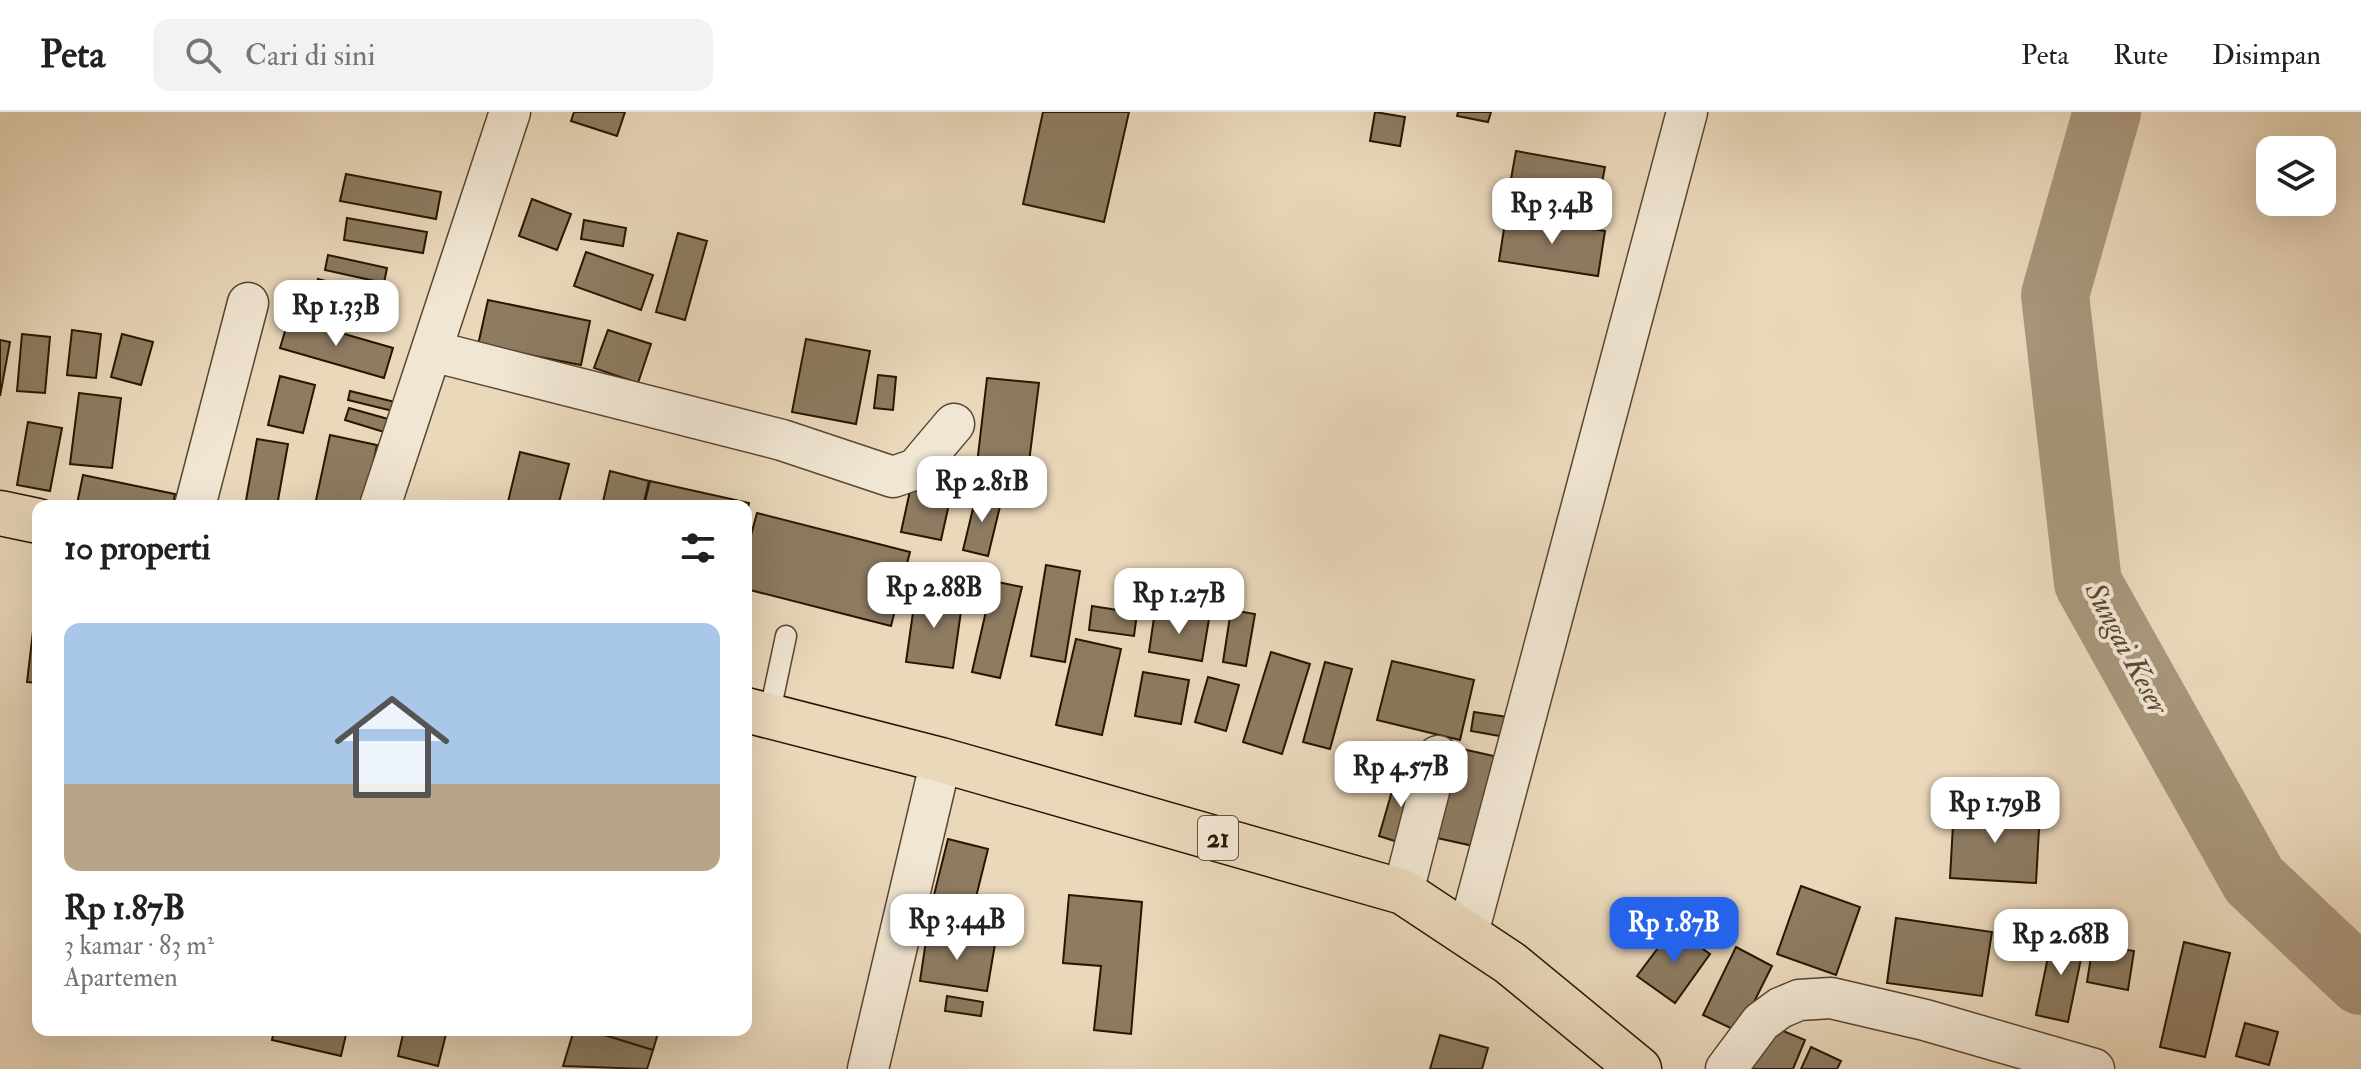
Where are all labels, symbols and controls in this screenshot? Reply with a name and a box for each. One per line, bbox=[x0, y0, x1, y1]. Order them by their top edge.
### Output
search box bbox=[153, 19, 713, 91]
text: Peta bbox=[40, 31, 105, 79]
icon: search bbox=[181, 33, 225, 77]
text: Cari di sini bbox=[245, 37, 376, 74]
text: Peta bbox=[2021, 38, 2069, 73]
text: Rute bbox=[2113, 38, 2168, 73]
text: Disimpan bbox=[2212, 38, 2321, 73]
map controls bbox=[2256, 136, 2336, 216]
button: layers bbox=[2256, 136, 2336, 216]
pin: Rp 3.4B bbox=[1478, 178, 1626, 246]
text: Rp 3.4B bbox=[1510, 188, 1594, 220]
pin: Rp 1.33B bbox=[253, 280, 419, 348]
text: Rp 1.33B bbox=[292, 290, 380, 322]
pin: Rp 2.81B bbox=[899, 456, 1065, 524]
text: Rp 2.81B bbox=[935, 466, 1029, 498]
icon: filters bbox=[676, 526, 720, 570]
text: 10 properti bbox=[64, 527, 211, 570]
pin: Rp 2.88B bbox=[851, 562, 1017, 630]
pin: Rp 1.27B bbox=[1096, 568, 1262, 636]
text: Rp 2.88B bbox=[886, 572, 982, 604]
water label: Sungai Keser bbox=[2076, 575, 2178, 722]
text: Rp 1.27B bbox=[1132, 578, 1226, 610]
icon: home bbox=[320, 675, 464, 819]
pin: Rp 4.57B bbox=[1318, 741, 1484, 809]
text: Rp 4.57B bbox=[1353, 751, 1449, 783]
pin: Rp 1.79B bbox=[1912, 777, 2078, 845]
text: Rp 1.79B bbox=[1949, 787, 2041, 819]
road number: 21 bbox=[1198, 816, 1238, 860]
text: Rp 1.87B bbox=[64, 887, 185, 930]
pin: Rp 3.44B bbox=[874, 894, 1040, 962]
pin: Rp 1.87B bbox=[1591, 897, 1757, 965]
text: Rp 3.44B bbox=[908, 904, 1006, 936]
text: Rp 1.87B bbox=[1628, 907, 1720, 939]
pin: Rp 2.68B bbox=[1978, 909, 2144, 977]
text: Rp 2.68B bbox=[2012, 919, 2110, 951]
text: 3 kamar · 83 m² bbox=[64, 930, 214, 962]
text: Apartemen bbox=[64, 962, 178, 994]

